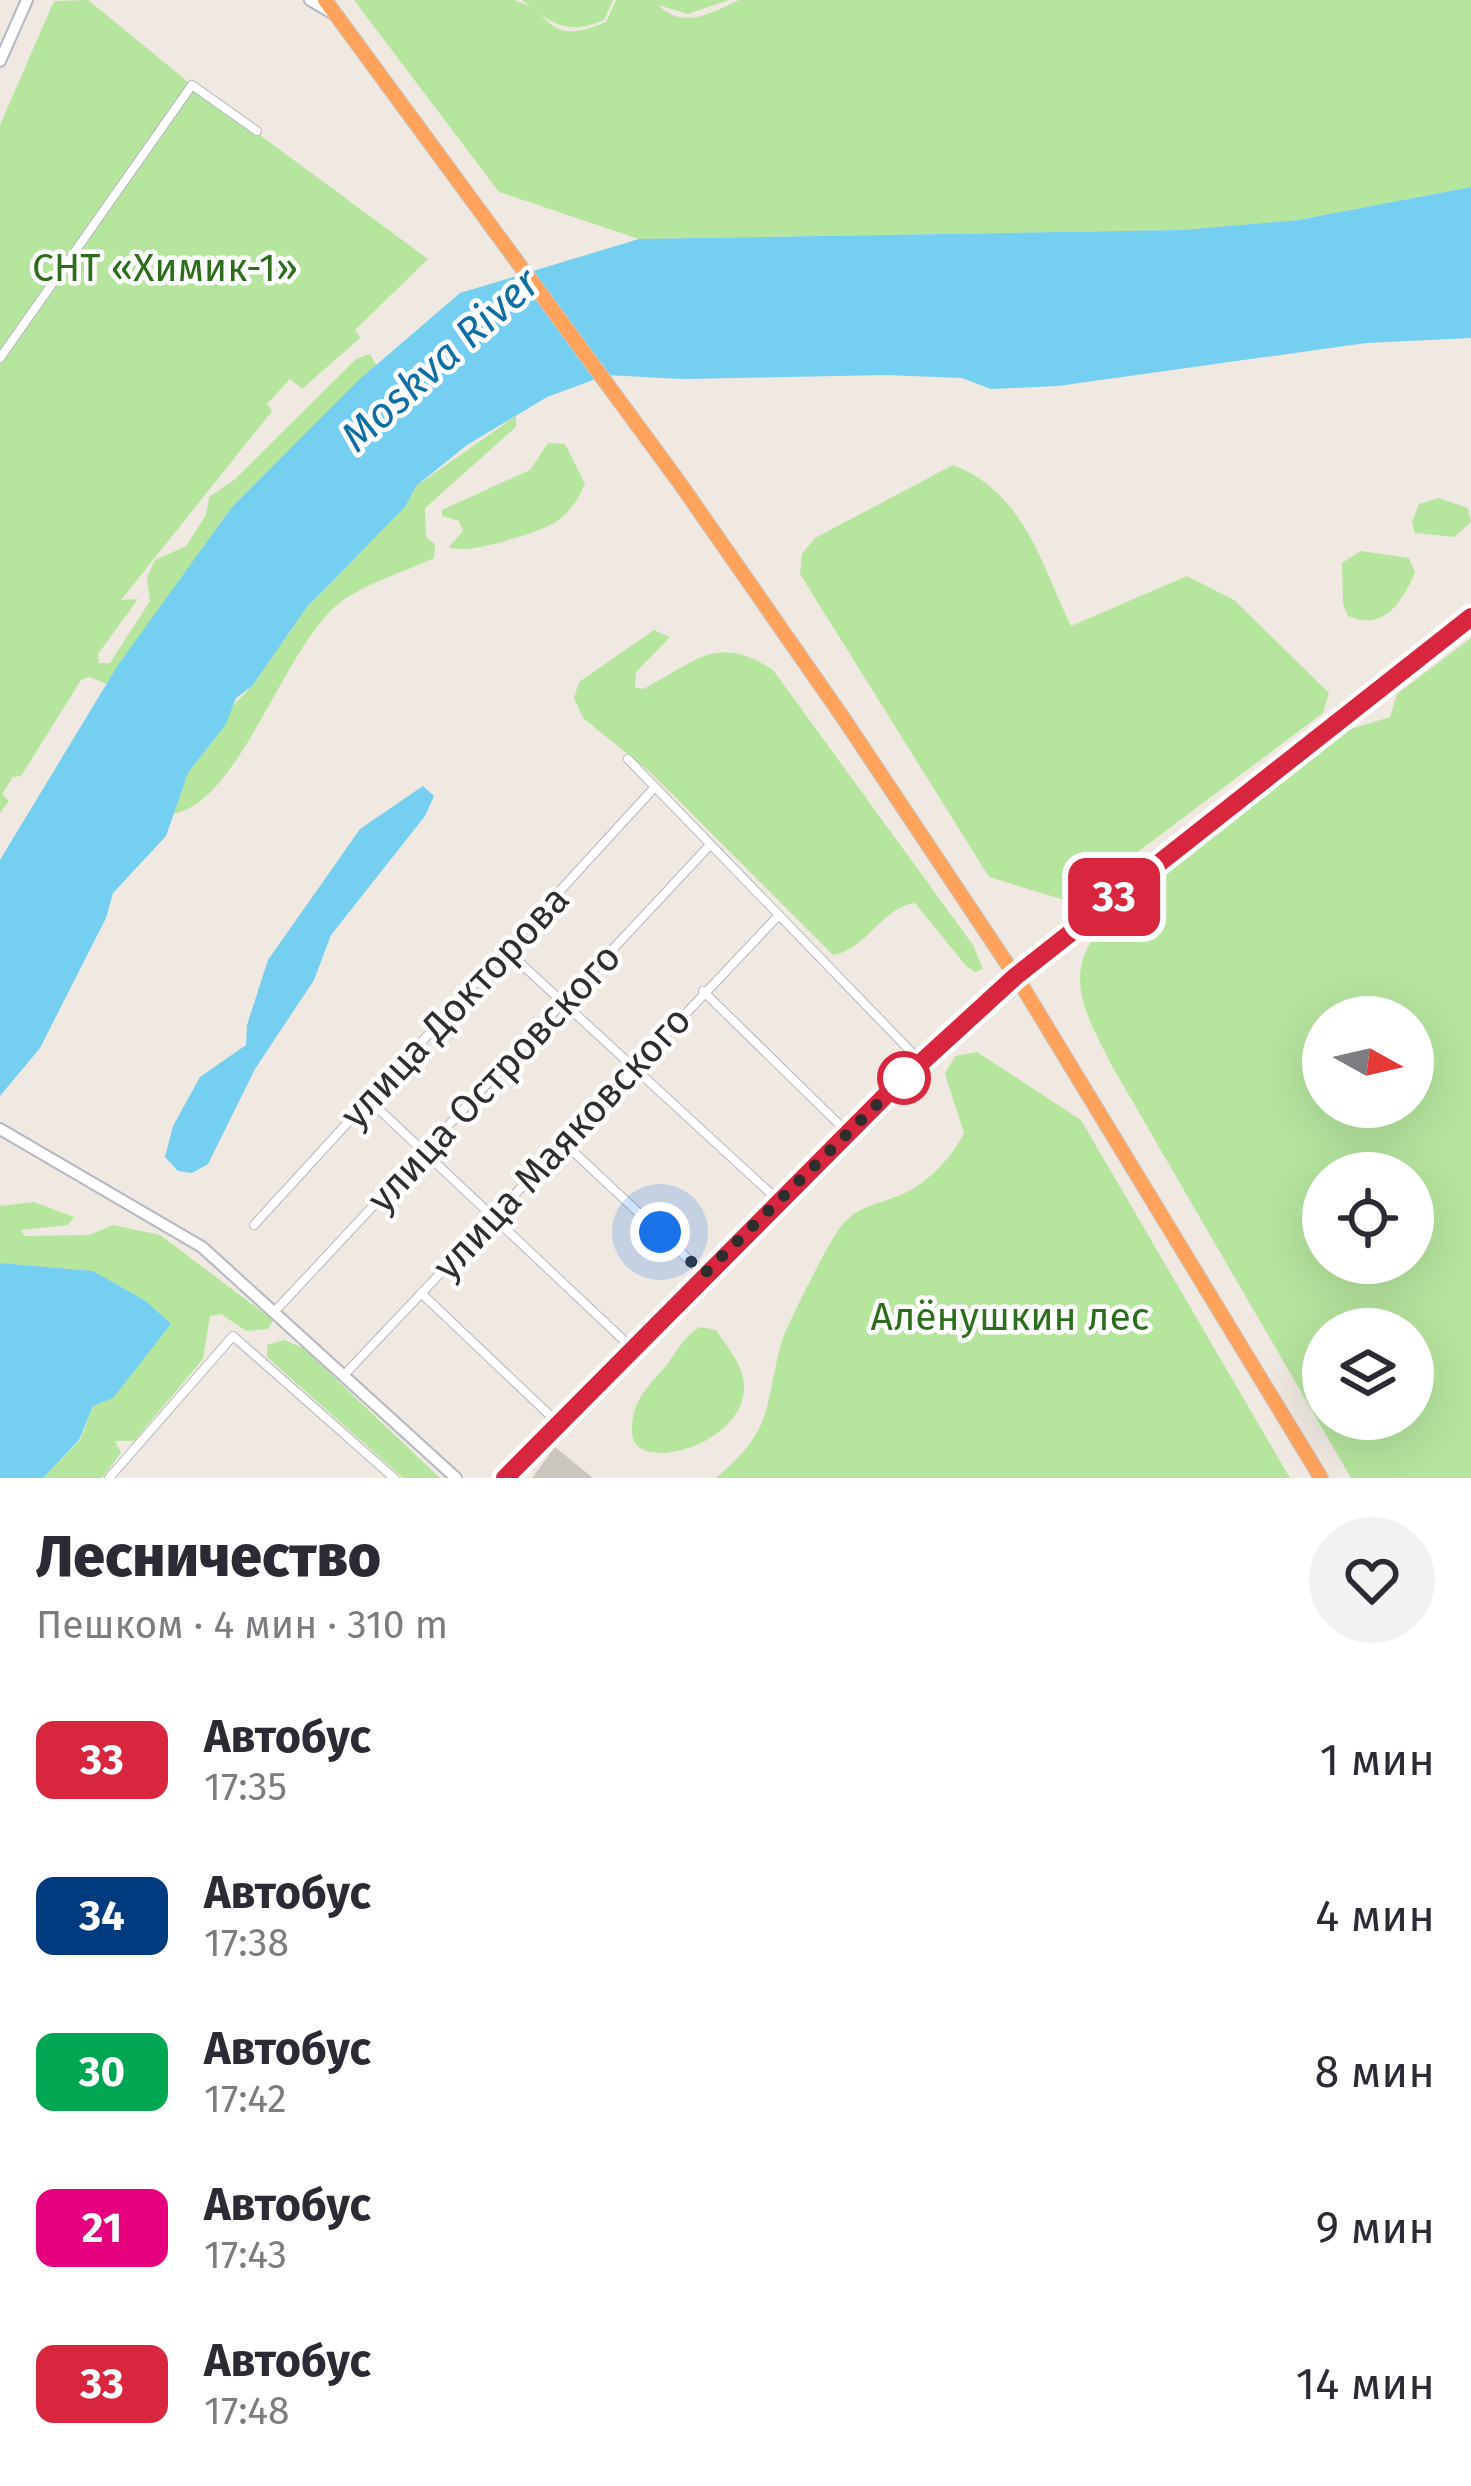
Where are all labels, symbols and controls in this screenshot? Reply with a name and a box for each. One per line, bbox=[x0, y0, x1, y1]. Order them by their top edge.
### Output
park label: СНТ «Химик-1» bbox=[32, 245, 298, 291]
water label: Moskva River bbox=[331, 257, 551, 462]
line badge: 33 bbox=[1060, 858, 1168, 936]
text: 33 bbox=[1092, 872, 1136, 922]
street label: улица Докторова bbox=[331, 876, 579, 1138]
street label: улица Островского bbox=[358, 934, 630, 1222]
north arrow bbox=[1302, 996, 1434, 1128]
map controls bbox=[1302, 996, 1434, 1440]
street label: улица Маяковского bbox=[424, 997, 700, 1289]
unlabelled marker bbox=[879, 1053, 929, 1103]
button: locate bbox=[1302, 1152, 1434, 1284]
your location bbox=[630, 1202, 690, 1262]
park label: Алёнушкин лес bbox=[871, 1294, 1149, 1340]
button: layers bbox=[1302, 1308, 1434, 1440]
button: heart bbox=[1309, 1517, 1435, 1643]
text: Лесничество bbox=[36, 1523, 381, 1591]
text: Пешком · 4 мин · 310 m bbox=[36, 1602, 448, 1648]
text: Автобус bbox=[204, 1710, 371, 1764]
text: 1 мин bbox=[1320, 1733, 1435, 1787]
text: 33 bbox=[80, 1735, 124, 1785]
text: 17:35 bbox=[204, 1764, 287, 1810]
text: Автобус bbox=[204, 1866, 371, 1920]
text: 4 мин bbox=[1315, 1889, 1435, 1943]
text: 34 bbox=[79, 1891, 125, 1941]
text: 17:38 bbox=[204, 1920, 289, 1966]
text: Автобус bbox=[204, 2022, 371, 2076]
text: 8 мин bbox=[1314, 2045, 1435, 2099]
text: 30 bbox=[79, 2047, 125, 2097]
text: 17:42 bbox=[204, 2076, 287, 2122]
text: Автобус bbox=[204, 2178, 371, 2232]
text: 9 мин bbox=[1316, 2201, 1435, 2255]
text: 21 bbox=[82, 2203, 122, 2253]
text: 17:43 bbox=[204, 2232, 287, 2278]
text: Автобус bbox=[204, 2334, 371, 2388]
text: 14 мин bbox=[1296, 2357, 1435, 2411]
text: 33 bbox=[80, 2359, 124, 2409]
text: 17:48 bbox=[204, 2388, 290, 2434]

